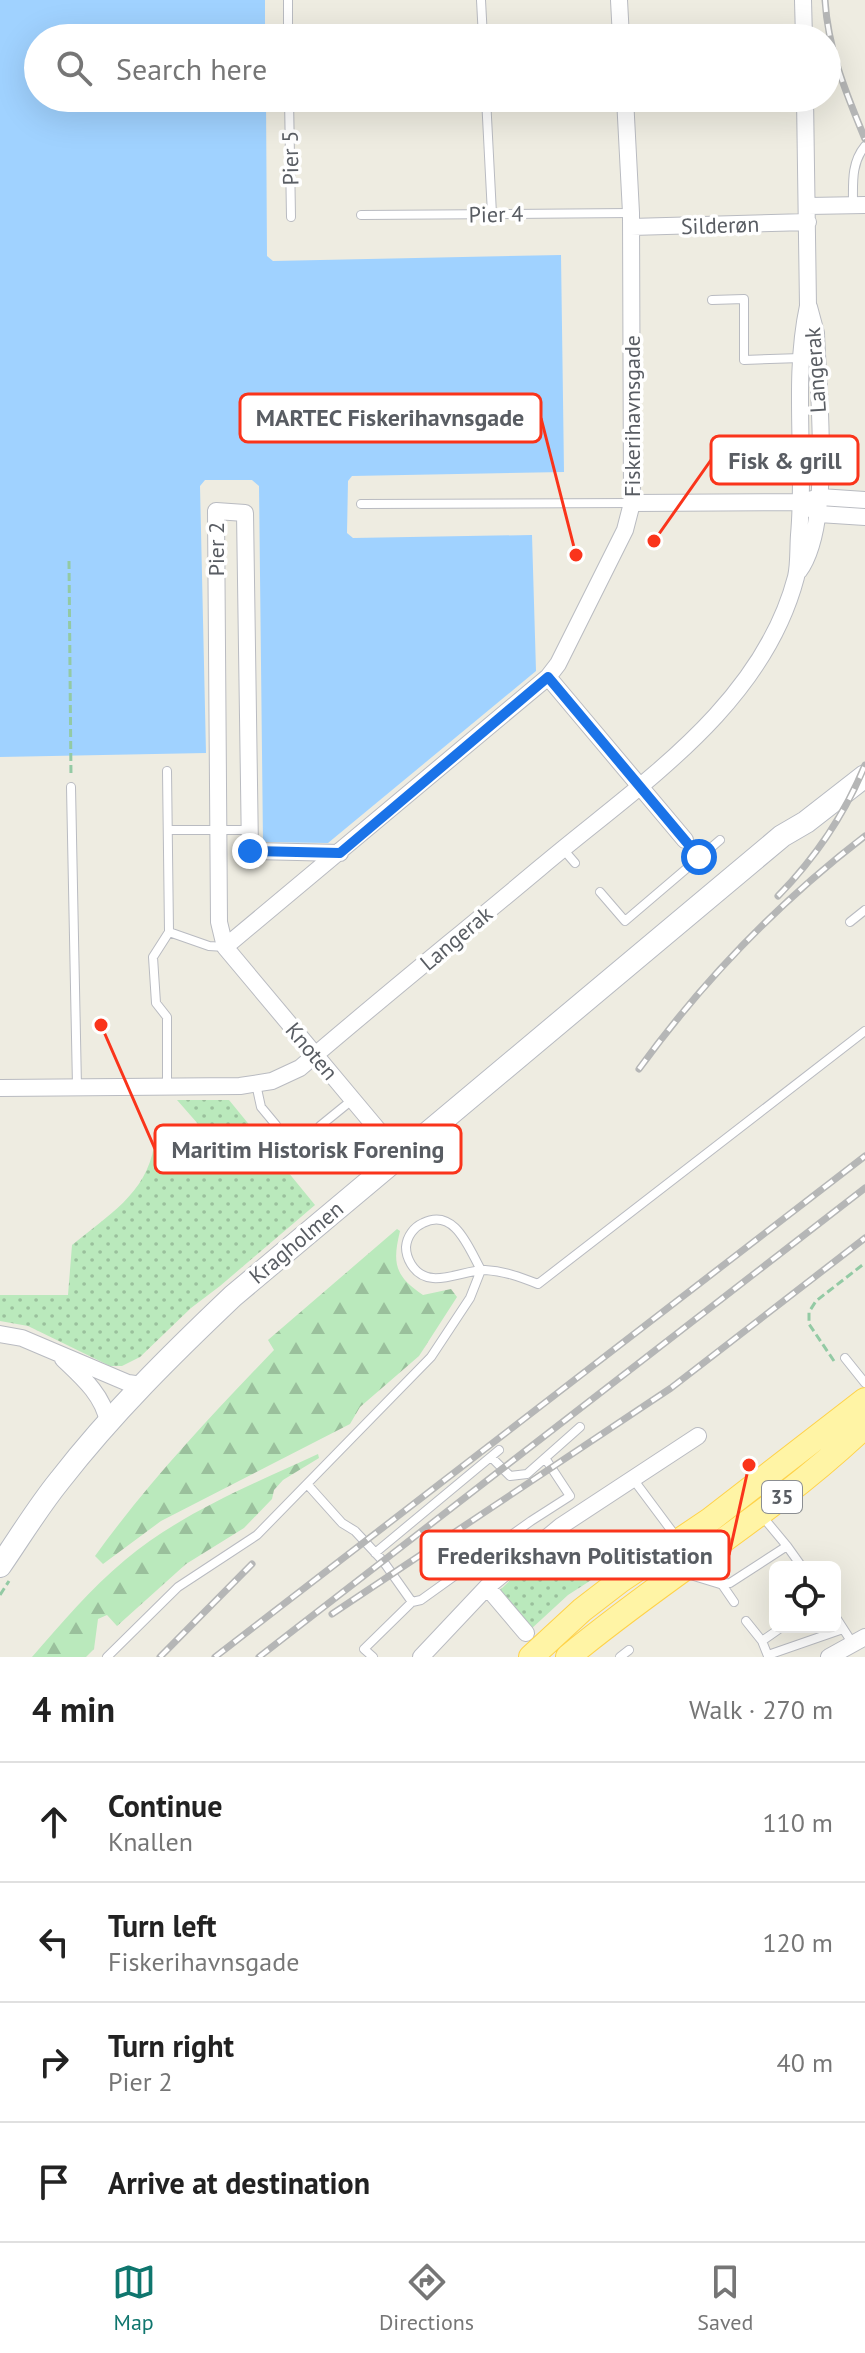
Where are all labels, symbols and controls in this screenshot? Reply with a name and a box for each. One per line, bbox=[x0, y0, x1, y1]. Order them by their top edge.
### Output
search box bbox=[24, 24, 841, 112]
icon: search bbox=[52, 46, 96, 90]
text: Search here bbox=[116, 49, 267, 88]
street label: Pier 5 bbox=[276, 130, 304, 186]
street label: Pier 4 bbox=[468, 200, 524, 228]
street label: Silderøn bbox=[680, 210, 760, 240]
street label: Langerak bbox=[798, 326, 832, 414]
street label: Fiskerihavnsgade bbox=[618, 335, 646, 497]
callout: MARTEC Fiskerihavnsgade bbox=[240, 394, 541, 442]
text: MARTEC Fiskerihavnsgade bbox=[256, 402, 524, 433]
callout: Fisk & grill bbox=[711, 436, 858, 484]
text: Fisk & grill bbox=[728, 445, 843, 476]
street label: Pier 2 bbox=[202, 522, 230, 576]
route end bbox=[232, 833, 268, 869]
route start bbox=[681, 839, 717, 875]
street label: Langerak bbox=[414, 899, 498, 976]
street label: Knoten bbox=[280, 1016, 344, 1086]
callout: Maritim Historisk Forening bbox=[155, 1125, 461, 1173]
text: Maritim Historisk Forening bbox=[172, 1134, 444, 1165]
street label: Kragholmen bbox=[243, 1195, 349, 1289]
road number: 35 bbox=[762, 1481, 802, 1513]
callout: Frederikshavn Politistation bbox=[421, 1531, 729, 1579]
text: Frederikshavn Politistation bbox=[437, 1540, 713, 1571]
map controls bbox=[769, 1561, 841, 1633]
button: locate bbox=[769, 1561, 841, 1633]
text: 4 min bbox=[32, 1687, 115, 1731]
text: Walk · 270 m bbox=[689, 1693, 833, 1726]
text: Continue bbox=[108, 1786, 222, 1825]
icon: ahead bbox=[32, 1800, 76, 1844]
text: 110 m bbox=[762, 1806, 833, 1839]
text: Knallen bbox=[108, 1825, 193, 1858]
text: Turn left bbox=[108, 1906, 216, 1945]
icon: left bbox=[32, 1920, 76, 1964]
text: 120 m bbox=[762, 1926, 833, 1959]
text: Fiskerihavnsgade bbox=[108, 1945, 299, 1978]
text: Turn right bbox=[108, 2026, 234, 2065]
icon: right bbox=[32, 2040, 76, 2084]
text: 40 m bbox=[777, 2046, 833, 2079]
text: Pier 2 bbox=[108, 2065, 173, 2098]
icon: arrive bbox=[32, 2160, 76, 2204]
text: Arrive at destination bbox=[108, 2163, 370, 2202]
tab: Map bbox=[112, 2260, 156, 2336]
tab: Directions bbox=[379, 2260, 474, 2336]
tab: Saved bbox=[697, 2260, 753, 2336]

